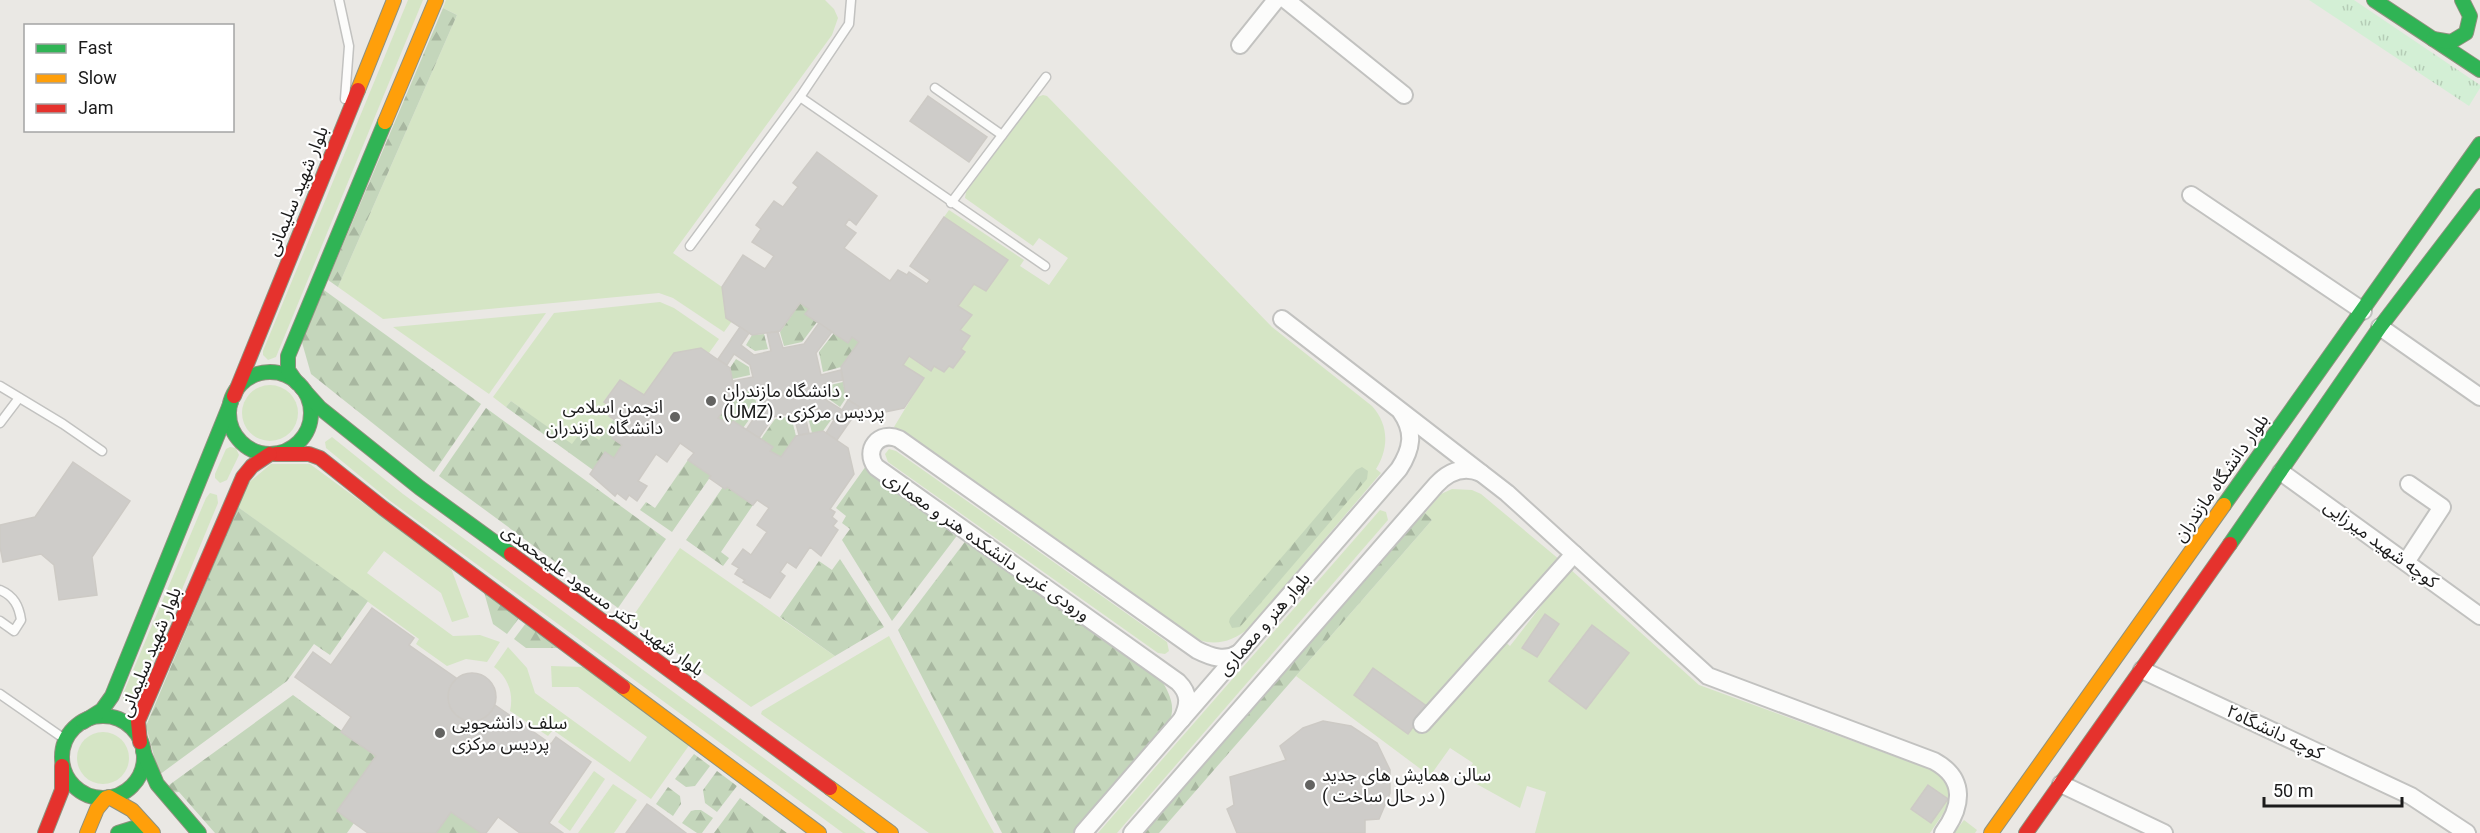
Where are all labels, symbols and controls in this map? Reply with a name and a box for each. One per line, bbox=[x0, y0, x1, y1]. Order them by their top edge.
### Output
legend bbox=[24, 24, 234, 132]
text: Fast bbox=[78, 37, 113, 58]
text: Slow bbox=[78, 67, 117, 88]
text: Jam bbox=[78, 97, 114, 118]
street label: بلوار شهید سلیمانی bbox=[261, 123, 333, 259]
place label: دانشگاه مازندران . (UMZ) . پردیس مرکزی bbox=[723, 380, 885, 423]
marker: دانشگاه مازندران . (UMZ) . پردیس مرکزی bbox=[704, 394, 718, 408]
place label: انجمن اسلامی دانشگاه مازندران bbox=[546, 396, 663, 439]
marker: انجمن اسلامی دانشگاه مازندران bbox=[668, 410, 682, 424]
street label: بلوار دانشگاه مازندران bbox=[2169, 410, 2273, 546]
street label: ورودی غربی دانشکده هنر و معماری bbox=[880, 466, 1094, 626]
street label: کوچه شهید میرزایی bbox=[2319, 495, 2443, 593]
street label: بلوار شهید دکتر مسعود علیمحمدی bbox=[498, 519, 708, 681]
street label: بلوار هنر و معماری bbox=[1213, 568, 1315, 680]
street label: بلوار شهید سلیمانی bbox=[114, 584, 186, 720]
street label: کوچه دانشگاه۲ bbox=[2223, 700, 2328, 764]
place label: سلف دانشجویی پردیس مرکزی bbox=[452, 712, 567, 755]
marker: سلف دانشجویی پردیس مرکزی bbox=[433, 726, 447, 740]
place label: سالن همایش های جدید ( در حال ساخت ) bbox=[1322, 764, 1491, 807]
scale bar bbox=[2264, 770, 2402, 808]
marker: سالن همایش های جدید ( در حال ساخت ) bbox=[1303, 778, 1317, 792]
text: 50 m bbox=[2273, 780, 2313, 801]

